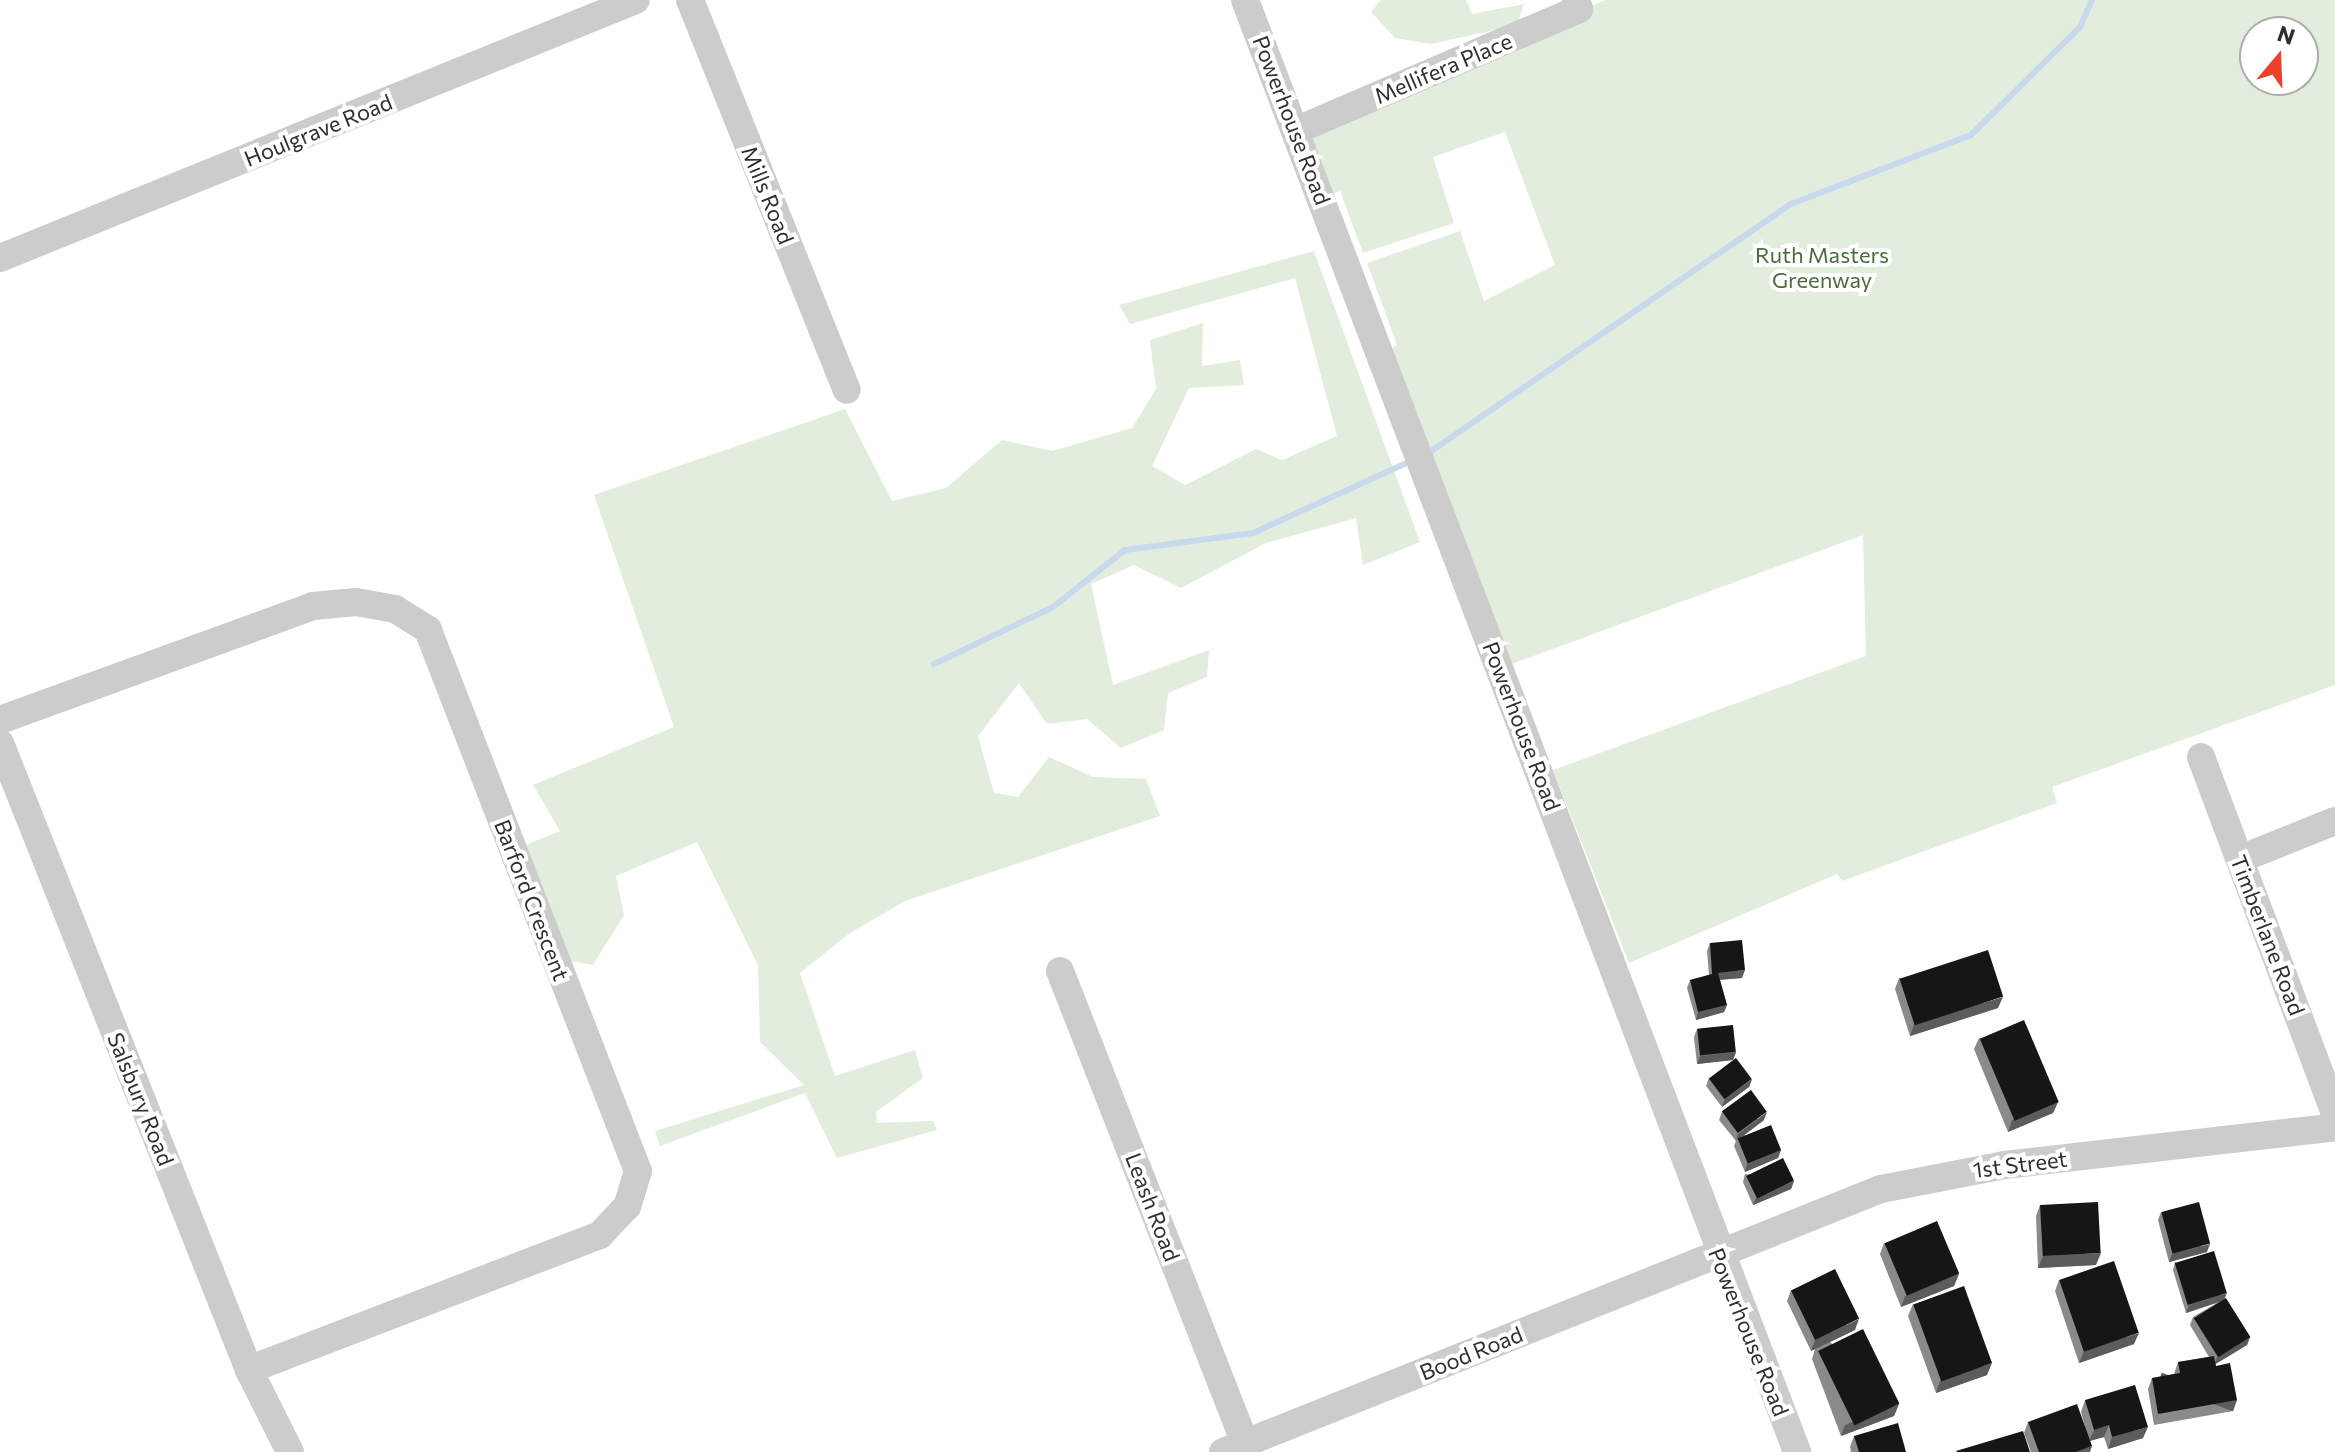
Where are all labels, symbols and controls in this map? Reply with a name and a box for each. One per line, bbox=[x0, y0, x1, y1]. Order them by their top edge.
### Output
north arrow bbox=[2239, 16, 2319, 96]
text: N bbox=[2274, 19, 2299, 50]
street label: Mellifera Place bbox=[1370, 27, 1516, 109]
street label: Powerhouse Road bbox=[1248, 32, 1336, 208]
street label: Houlgrave Road bbox=[240, 88, 396, 172]
street label: Mills Road bbox=[736, 142, 800, 248]
park label: Ruth Masters Greenway bbox=[1755, 241, 1889, 292]
street label: Powerhouse Road bbox=[1478, 638, 1566, 814]
street label: Barford Crescent bbox=[489, 816, 575, 984]
street label: Timberlane Road bbox=[2225, 851, 2311, 1019]
street label: Salsbury Road bbox=[102, 1029, 180, 1169]
street label: 1st Street bbox=[1971, 1145, 2069, 1183]
street label: Leash Road bbox=[1120, 1149, 1186, 1265]
street label: Powerhouse Road bbox=[1703, 1244, 1795, 1420]
street label: Bood Road bbox=[1416, 1320, 1526, 1386]

